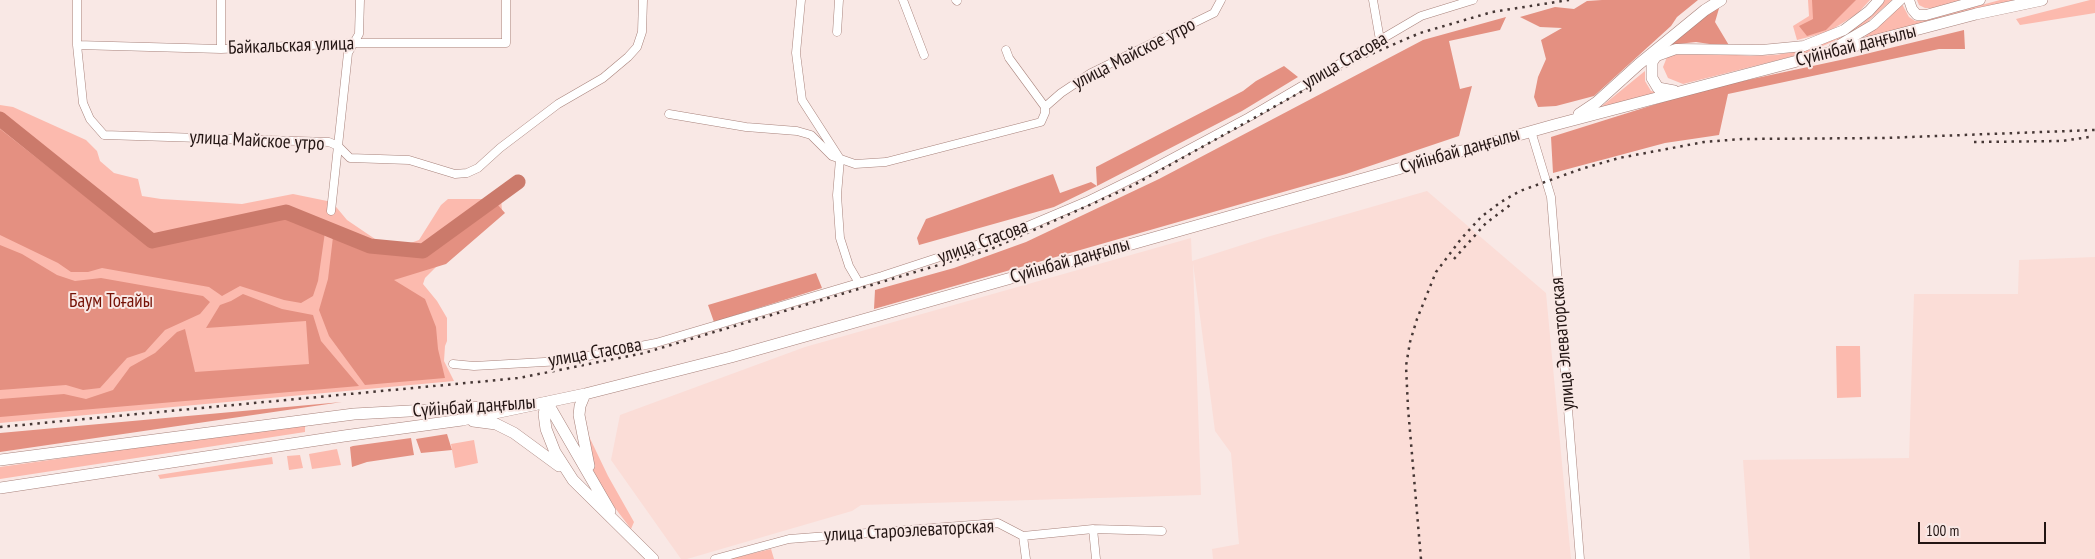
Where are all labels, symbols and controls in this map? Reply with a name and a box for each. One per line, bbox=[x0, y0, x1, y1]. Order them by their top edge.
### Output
street label: улица Майское утро bbox=[1069, 13, 1199, 95]
street label: Сүйінбай даңғылы bbox=[1793, 20, 1919, 72]
street label: улица Стасова bbox=[1298, 28, 1392, 94]
street label: Байкальская улица bbox=[228, 32, 354, 60]
street label: Сүйінбай даңғылы bbox=[1398, 123, 1522, 179]
street label: улица Майское утро bbox=[189, 126, 325, 156]
street label: улица Стасова bbox=[935, 215, 1031, 269]
street label: Сүйінбай даңғылы bbox=[1008, 233, 1132, 289]
street label: улица Элеваторская bbox=[1546, 276, 1580, 412]
park label: Баум Тоғайы bbox=[69, 291, 153, 313]
street label: улица Стасова bbox=[547, 334, 643, 372]
street label: Сүйінбай даңғылы bbox=[412, 391, 536, 423]
scale bar bbox=[1920, 512, 2048, 544]
street label: улица Староэлеваторская bbox=[823, 515, 995, 547]
text: 100 m bbox=[1926, 521, 1959, 540]

